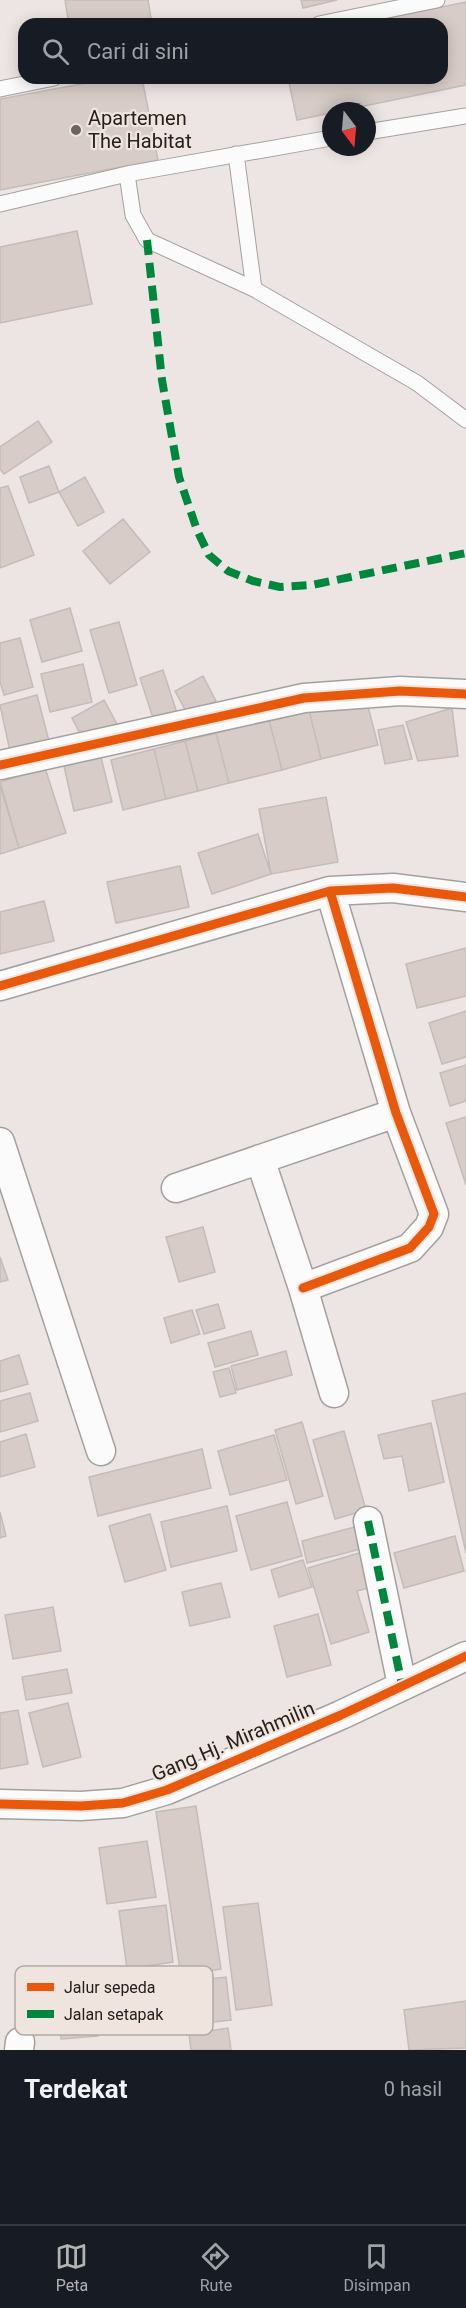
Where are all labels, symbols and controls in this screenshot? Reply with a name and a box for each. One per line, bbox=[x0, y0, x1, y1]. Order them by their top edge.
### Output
search box bbox=[18, 18, 448, 84]
icon: search bbox=[39, 35, 72, 68]
text: Cari di sini bbox=[87, 39, 189, 64]
north arrow bbox=[322, 102, 376, 156]
place label: Apartemen The Habitat bbox=[88, 106, 192, 153]
marker: Apartemen The Habitat bbox=[69, 123, 83, 137]
street label: Gang Hj. Mirahmilin bbox=[148, 1696, 318, 1786]
legend bbox=[15, 1966, 213, 2035]
text: Jalur sepeda bbox=[64, 1978, 156, 1997]
text: Jalan setapak bbox=[64, 2005, 164, 2024]
text: Terdekat bbox=[24, 2074, 128, 2104]
text: 0 hasil bbox=[384, 2077, 442, 2101]
tab: Peta bbox=[55, 2240, 88, 2295]
tab: Rute bbox=[199, 2240, 232, 2295]
tab: Disimpan bbox=[343, 2240, 411, 2295]

